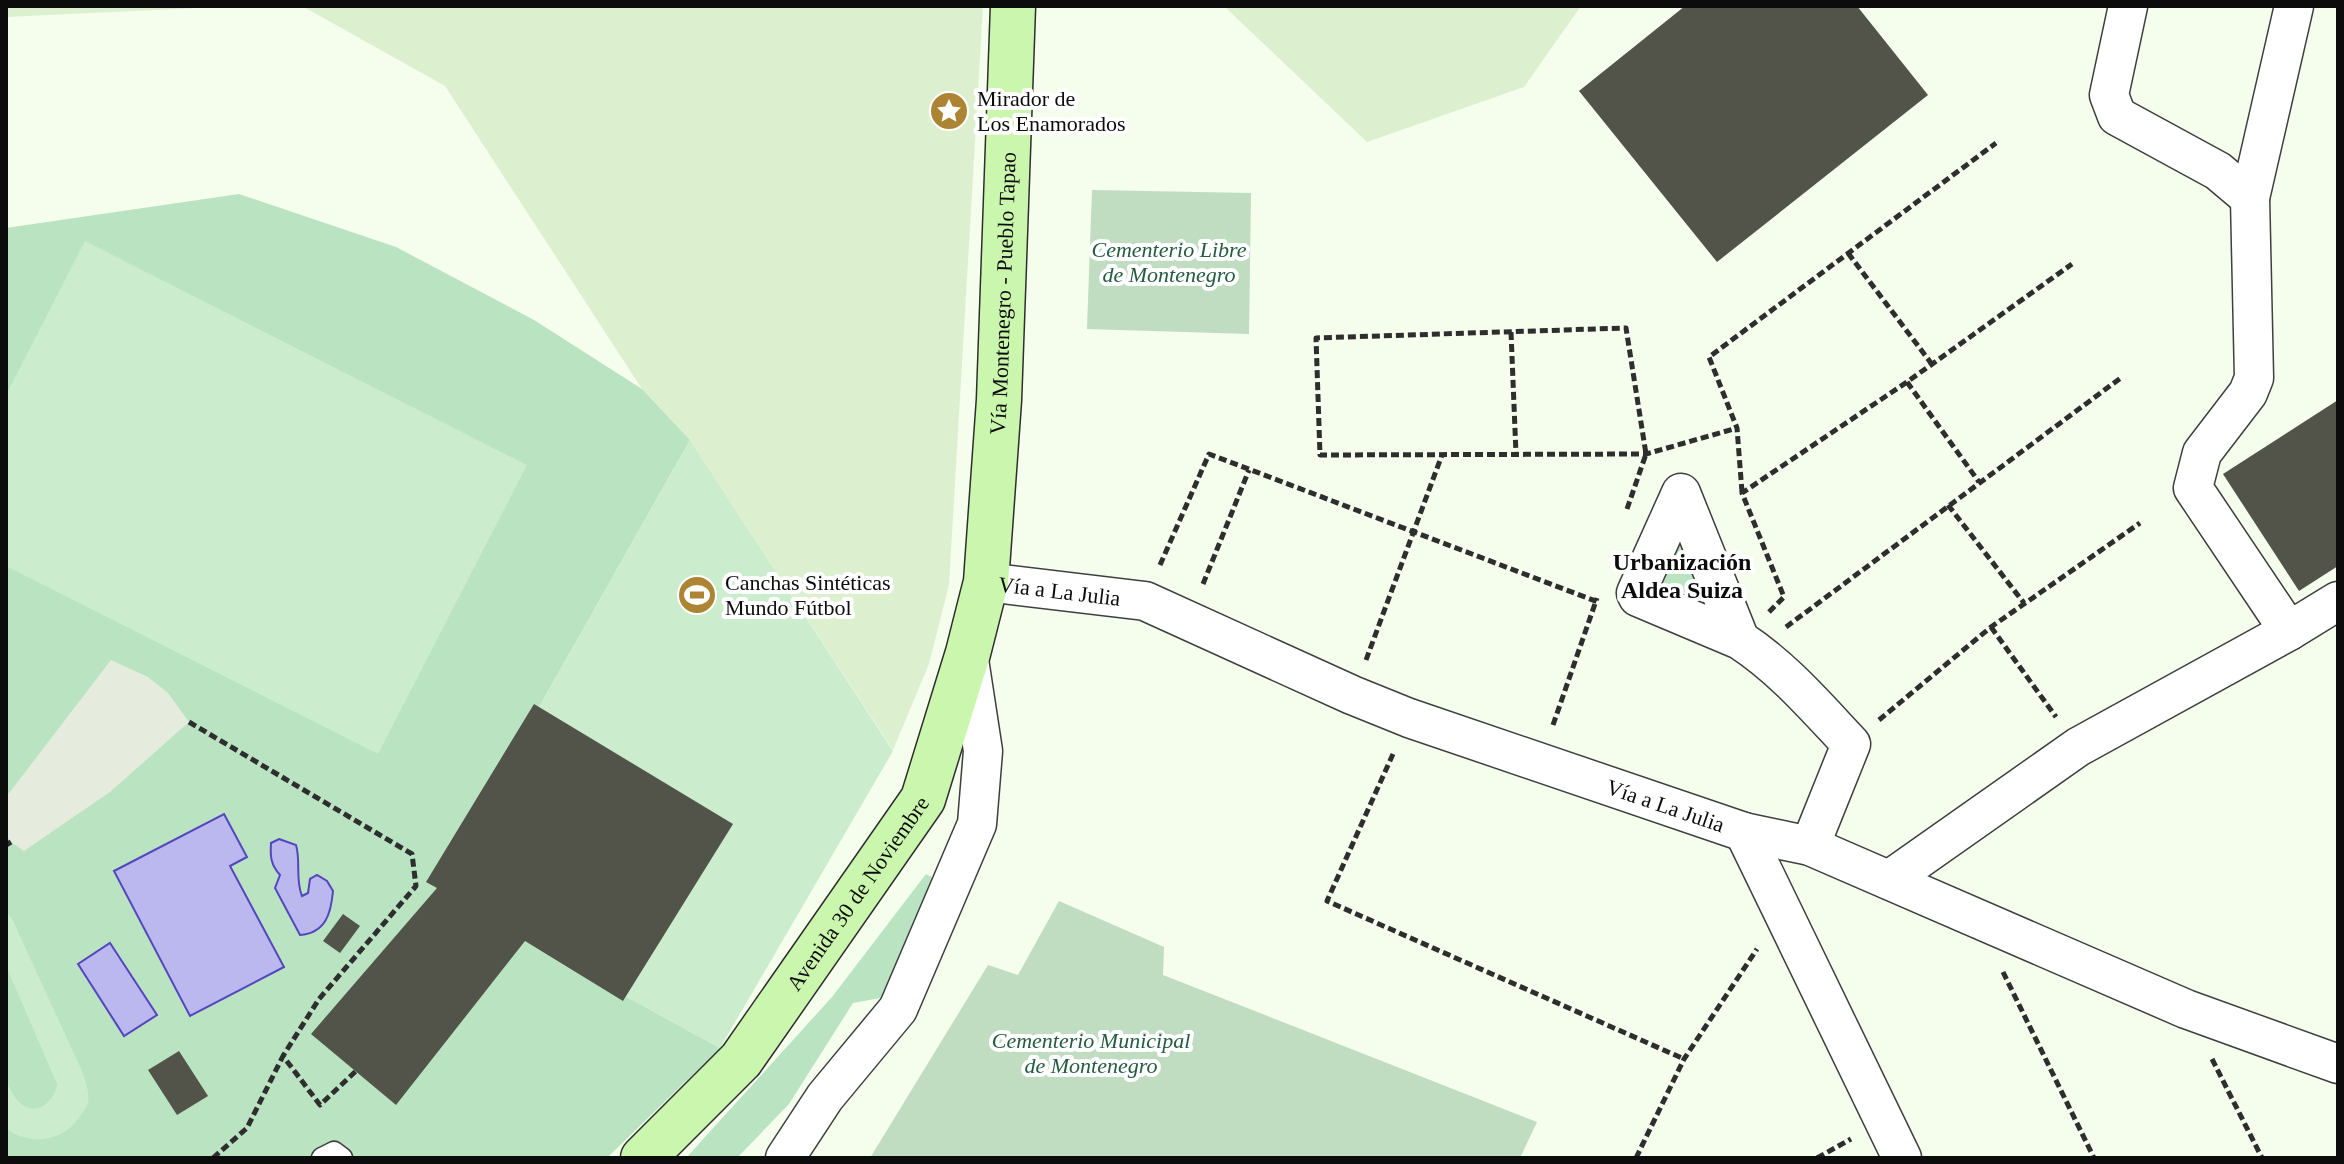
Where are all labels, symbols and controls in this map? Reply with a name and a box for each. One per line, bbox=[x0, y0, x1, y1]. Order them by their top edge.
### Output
place label: Mirador de Los Enamorados bbox=[977, 86, 1125, 136]
place icon: Mirador de Los Enamorados bbox=[928, 90, 970, 132]
street label: Vía Montenegro - Pueblo Tapao bbox=[985, 152, 1021, 436]
park label: Cementerio Libre de Montenegro bbox=[1092, 237, 1247, 287]
district label: Urbanización Aldea Suiza bbox=[1613, 549, 1751, 603]
place label: Canchas Sintéticas Mundo Fútbol bbox=[725, 570, 891, 620]
street label: Vía a La Julia bbox=[997, 572, 1122, 611]
sports icon: Canchas Sintéticas Mundo Fútbol bbox=[676, 574, 718, 616]
street label: Vía a La Julia bbox=[1603, 774, 1728, 837]
street label: Avenida 30 de Noviembre bbox=[781, 791, 934, 995]
park label: Cementerio Municipal de Montenegro bbox=[992, 1028, 1190, 1078]

